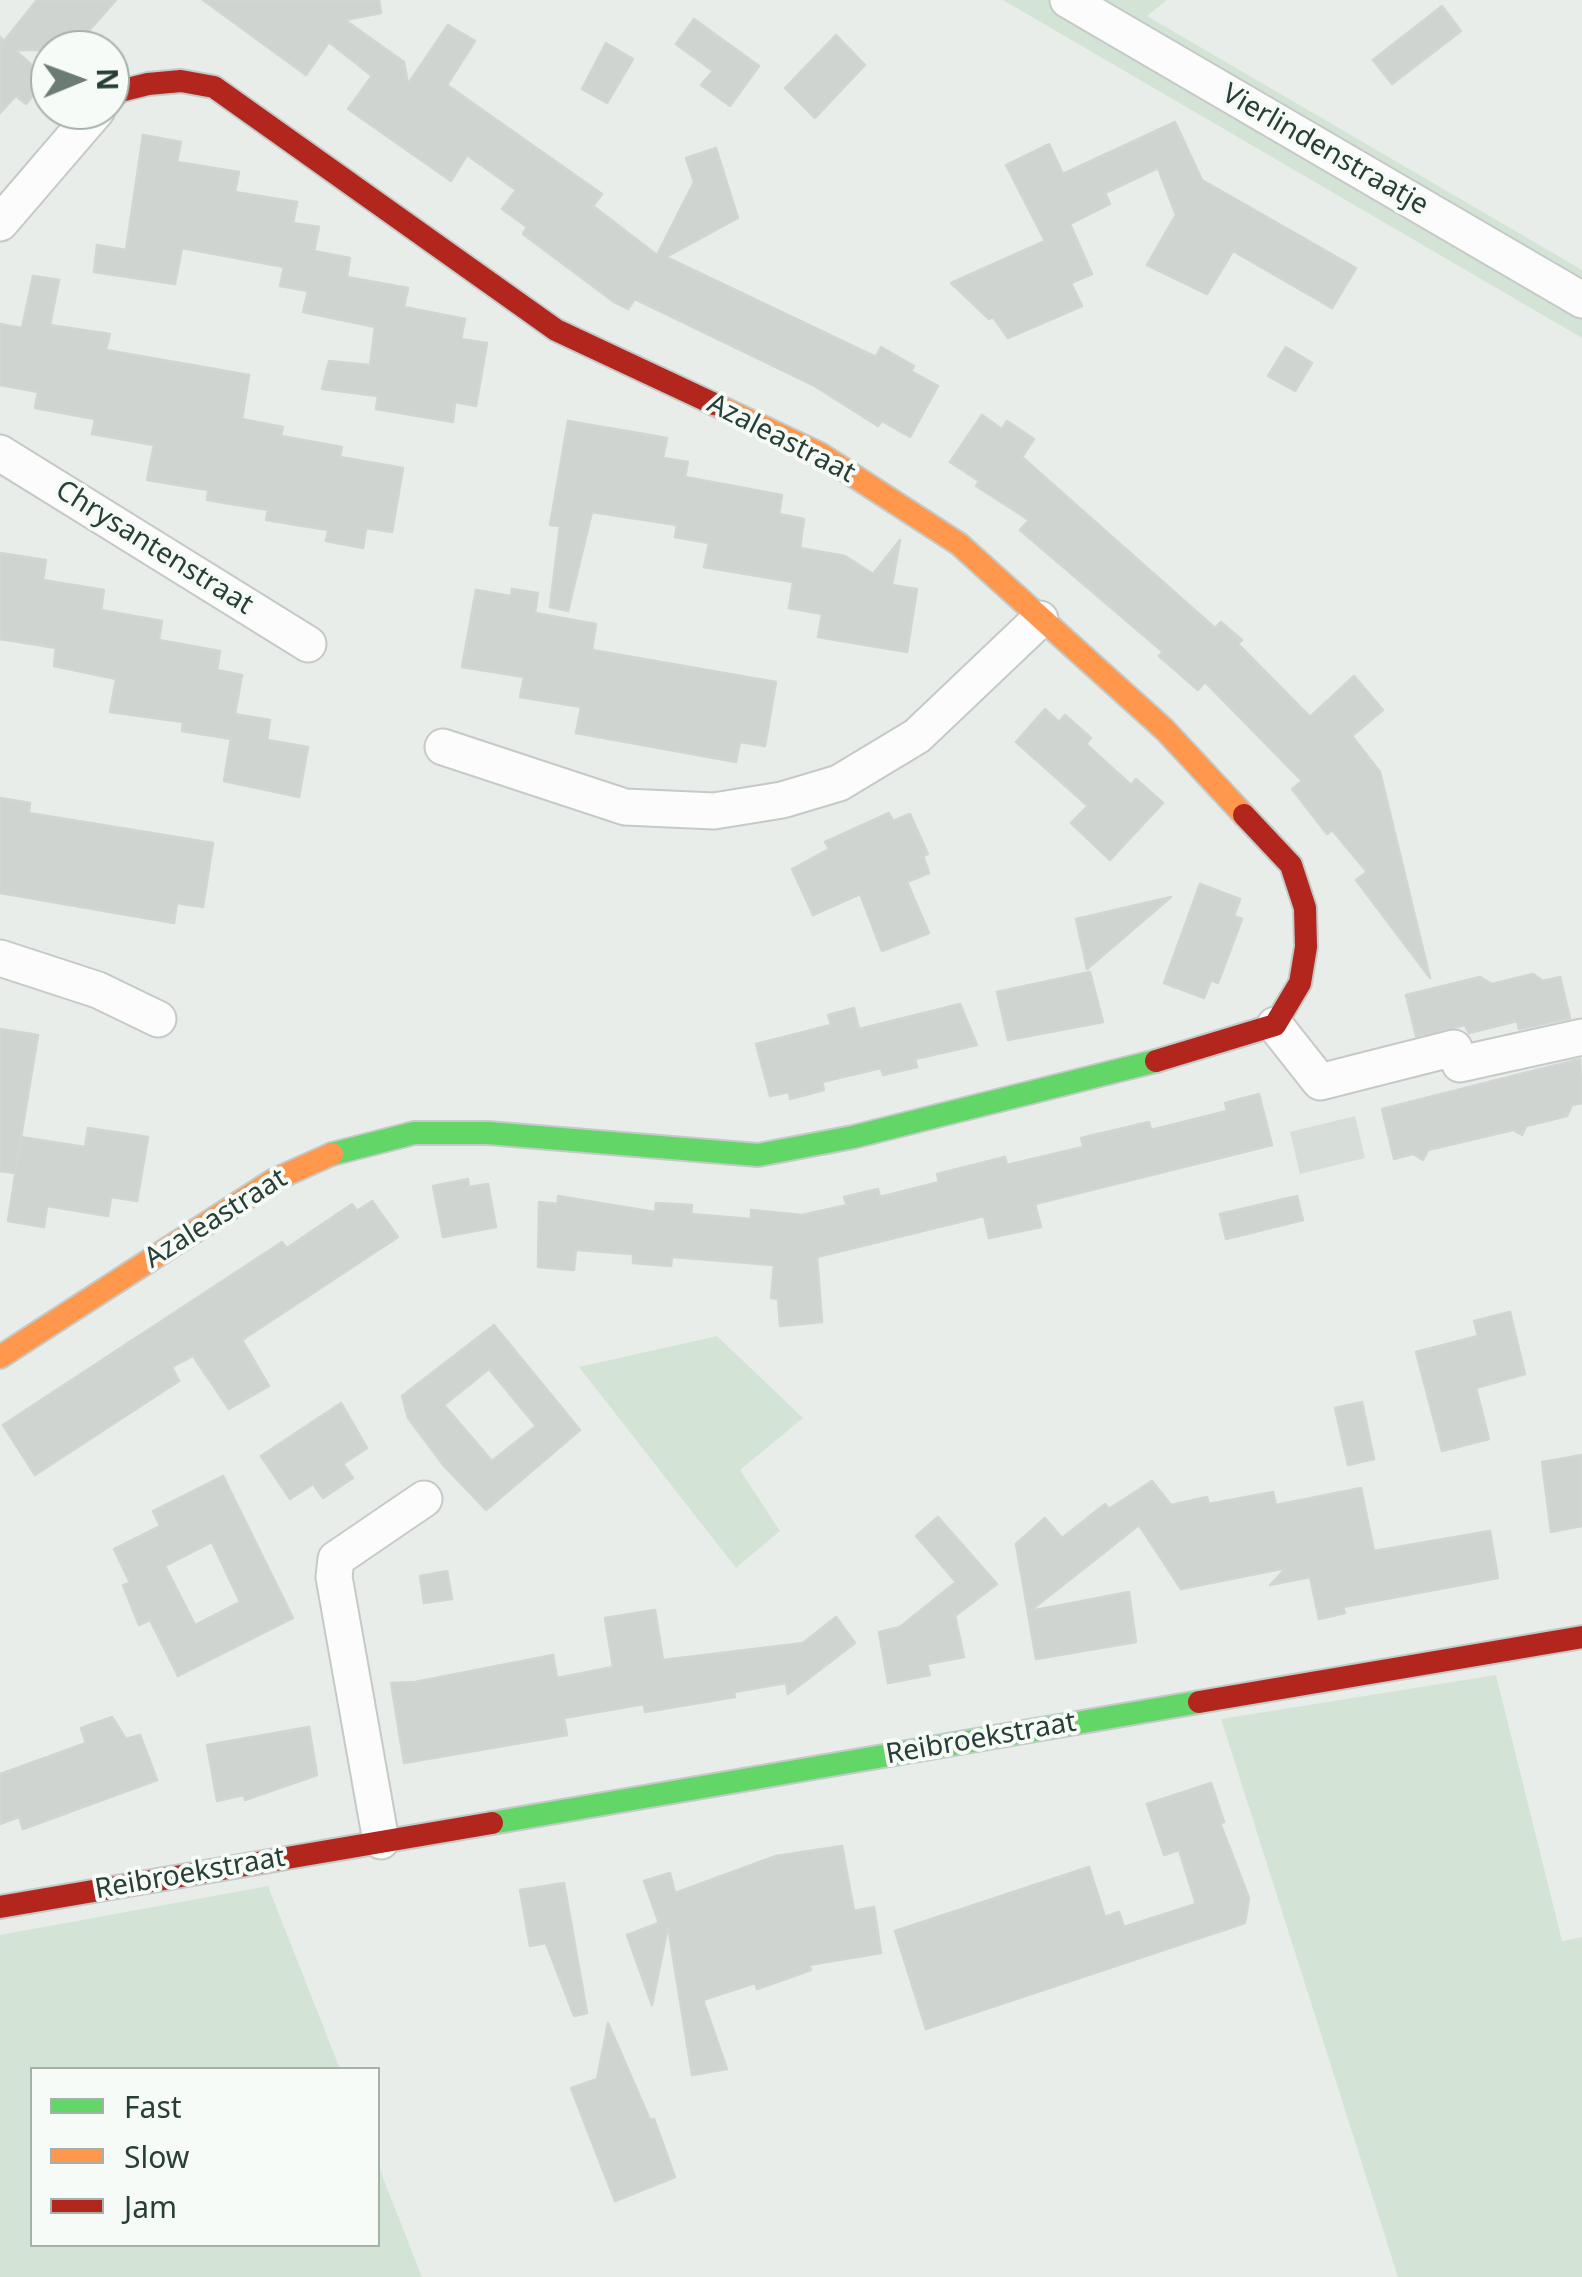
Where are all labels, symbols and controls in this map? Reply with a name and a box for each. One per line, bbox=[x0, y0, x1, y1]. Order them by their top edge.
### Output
north arrow bbox=[30, 30, 130, 130]
text: N bbox=[89, 68, 127, 91]
street label: Vierlindenstraatje bbox=[1216, 77, 1434, 223]
street label: Azaleastraat bbox=[701, 387, 861, 491]
street label: Chrysantenstraat bbox=[49, 474, 259, 622]
street label: Azaleastraat bbox=[139, 1162, 293, 1276]
street label: Reibroekstraat bbox=[883, 1706, 1079, 1772]
street label: Reibroekstraat bbox=[92, 1841, 288, 1907]
legend bbox=[30, 2067, 380, 2247]
text: Fast bbox=[124, 2086, 182, 2127]
text: Slow bbox=[124, 2136, 189, 2177]
text: Jam bbox=[124, 2186, 177, 2227]

